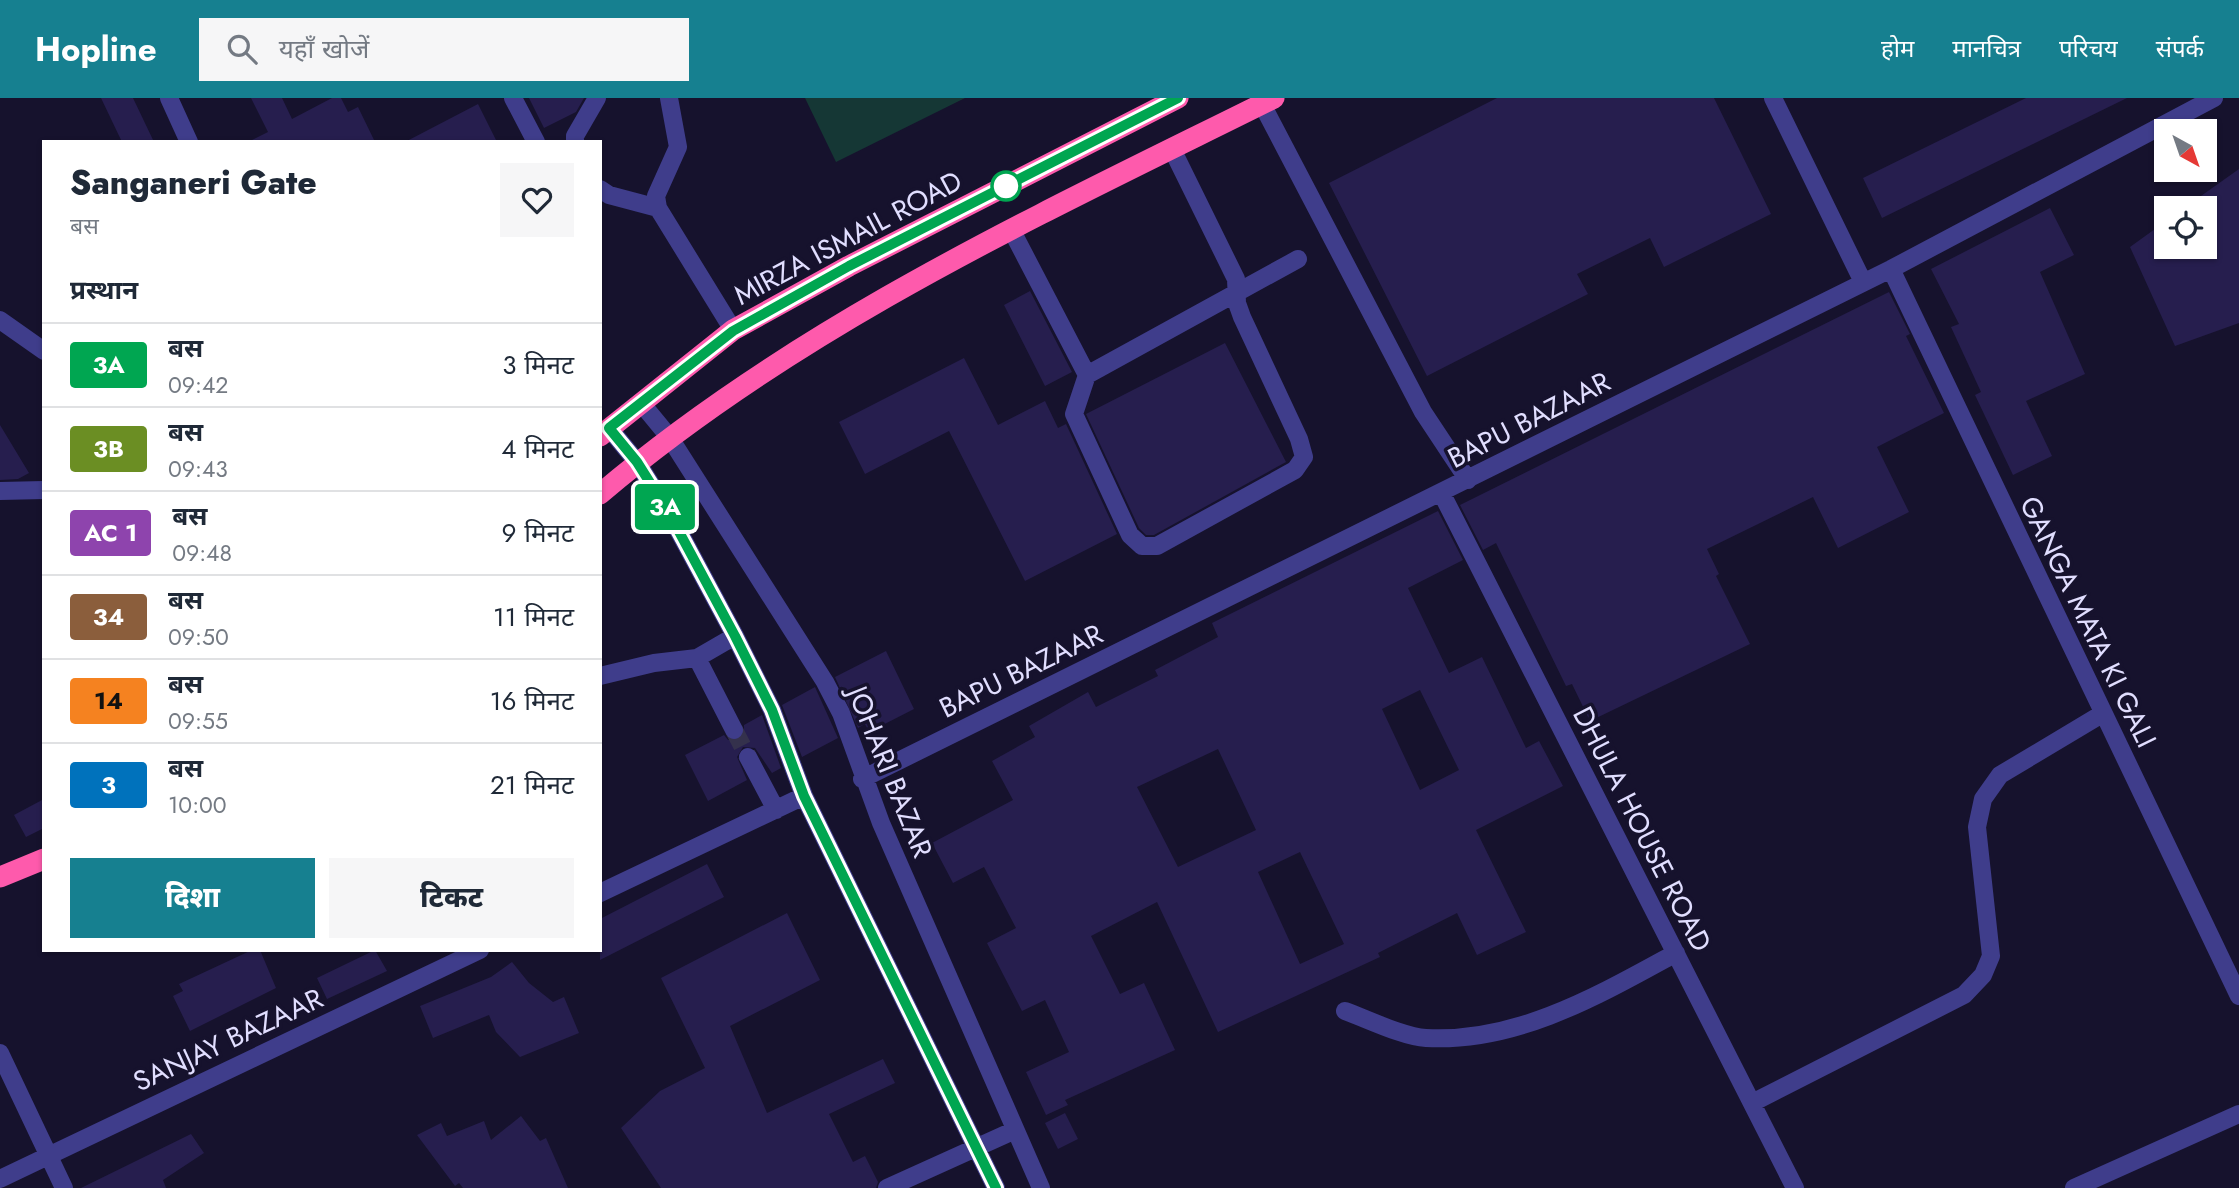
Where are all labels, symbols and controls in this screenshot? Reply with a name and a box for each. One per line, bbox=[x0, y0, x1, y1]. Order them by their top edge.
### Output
search box bbox=[199, 18, 689, 81]
text: Hopline bbox=[35, 26, 157, 73]
icon: search bbox=[223, 30, 261, 68]
text: यहाँ खोजें bbox=[279, 30, 369, 68]
text: होम bbox=[1881, 31, 1914, 66]
text: मानचित्र bbox=[1952, 31, 2021, 66]
text: परिचय bbox=[2059, 31, 2118, 66]
text: संपर्क bbox=[2156, 31, 2204, 66]
north arrow bbox=[2154, 119, 2217, 182]
map controls bbox=[2154, 119, 2217, 259]
text: Sanganeri Gate bbox=[70, 159, 317, 206]
street label: MIRZA ISMAIL ROAD bbox=[727, 160, 969, 316]
button: heart bbox=[500, 163, 574, 237]
unlabelled marker bbox=[991, 171, 1021, 201]
button: locate bbox=[2154, 196, 2217, 259]
text: बस bbox=[70, 209, 99, 243]
text: प्रस्थान bbox=[70, 271, 138, 309]
text: बस bbox=[168, 329, 203, 367]
text: 3 मिनट bbox=[502, 346, 574, 384]
text: 3A bbox=[92, 347, 125, 382]
street label: BAPU BAZAAR bbox=[1441, 361, 1618, 479]
text: 09:42 bbox=[168, 368, 228, 402]
text: बस bbox=[168, 413, 203, 451]
text: 4 मिनट bbox=[501, 430, 574, 468]
text: 3B bbox=[93, 431, 124, 466]
text: 09:43 bbox=[168, 452, 228, 486]
line badge: 3A bbox=[634, 484, 696, 530]
text: 3A bbox=[649, 489, 681, 524]
street label: GANGA MATA KI GALI bbox=[2009, 489, 2167, 755]
text: बस bbox=[172, 497, 207, 535]
text: 9 मिनट bbox=[501, 514, 574, 552]
text: AC 1 bbox=[84, 515, 137, 550]
text: 09:48 bbox=[172, 536, 232, 570]
text: बस bbox=[168, 581, 203, 619]
text: 11 मिनट bbox=[493, 598, 574, 636]
text: 34 bbox=[93, 599, 124, 634]
street label: BAPU BAZAAR bbox=[932, 614, 1110, 728]
text: 09:50 bbox=[168, 620, 229, 654]
text: बस bbox=[168, 665, 203, 703]
street label: JOHARI BAZAR bbox=[836, 677, 943, 864]
text: 16 मिनट bbox=[490, 682, 574, 720]
text: 14 bbox=[94, 683, 123, 718]
street label: DHULA HOUSE ROAD bbox=[1562, 699, 1722, 959]
text: 09:55 bbox=[168, 704, 228, 738]
text: बस bbox=[168, 749, 203, 787]
text: 21 मिनट bbox=[490, 766, 574, 804]
text: 3 bbox=[101, 767, 116, 802]
text: 10:00 bbox=[168, 788, 227, 822]
button: दिशा bbox=[70, 858, 315, 938]
button: टिकट bbox=[329, 858, 574, 938]
street label: SANJAY BAZAAR bbox=[126, 978, 330, 1102]

